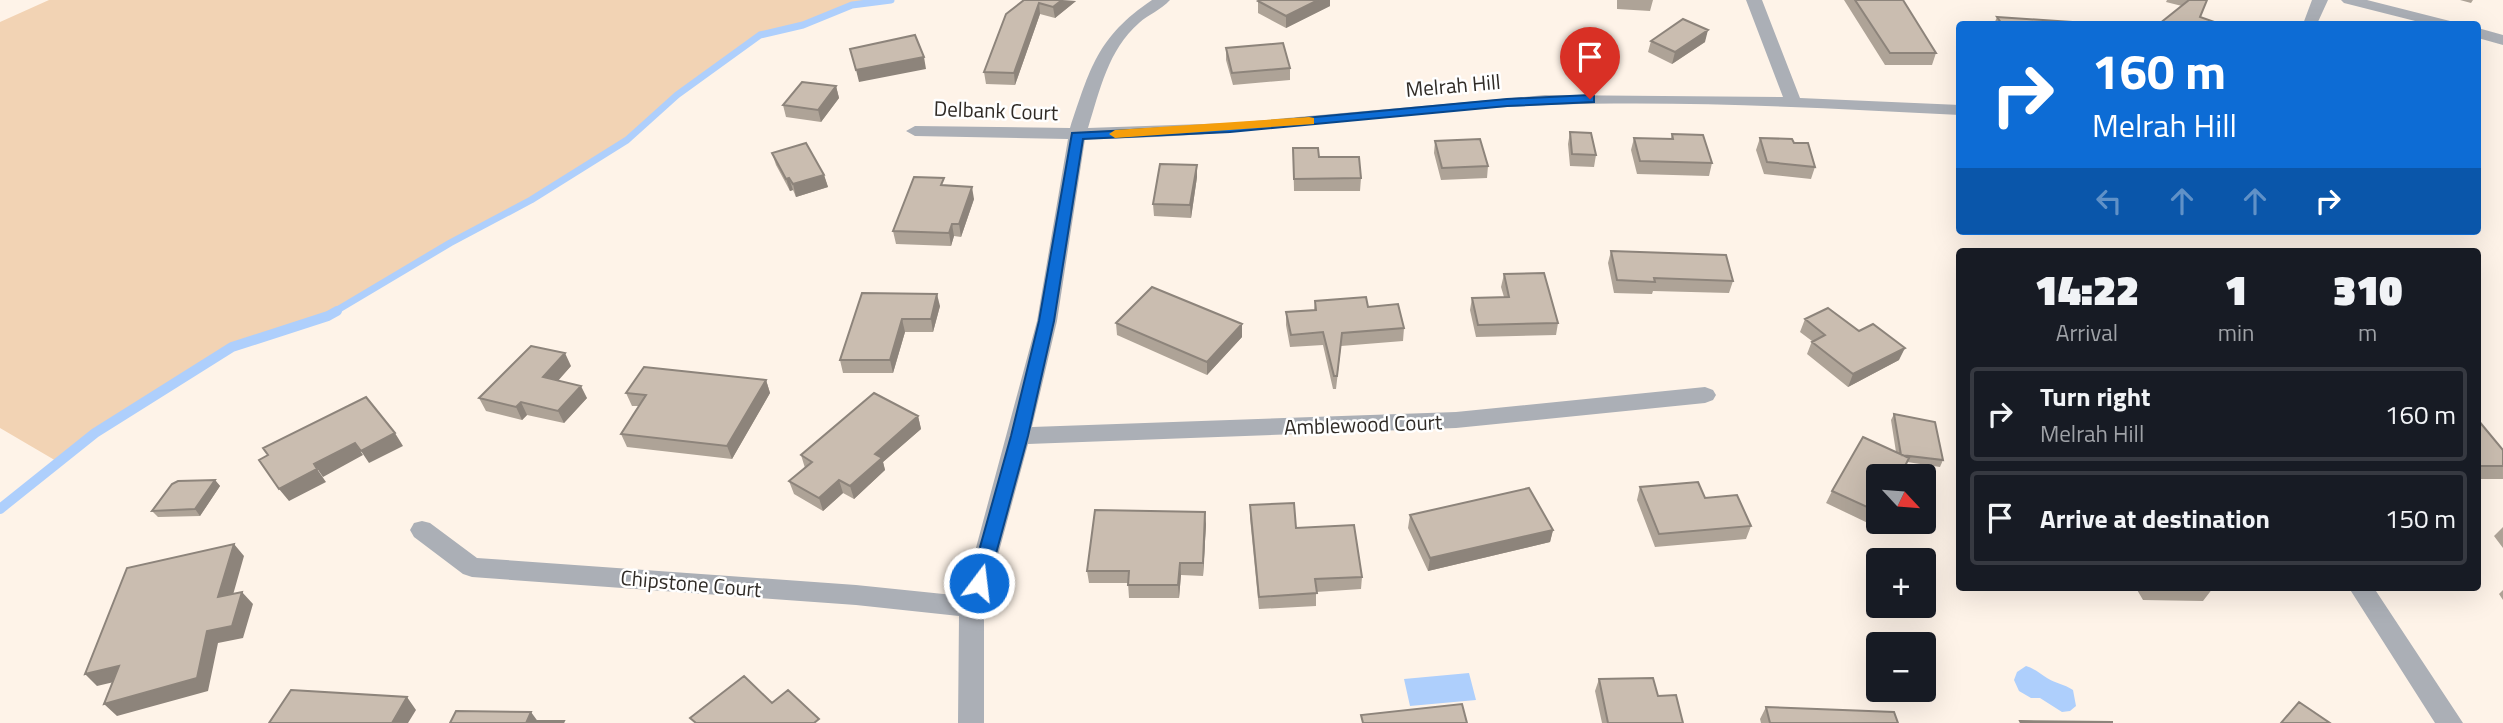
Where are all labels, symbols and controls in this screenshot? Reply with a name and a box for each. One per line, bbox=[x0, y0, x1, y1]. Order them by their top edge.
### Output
pin bbox=[1560, 27, 1620, 99]
text: 160 m bbox=[2092, 33, 2226, 108]
icon: arrive bbox=[1571, 38, 1609, 76]
icon: right bbox=[1977, 49, 2068, 140]
street label: Melrah Hill bbox=[1404, 65, 1502, 105]
street label: Delbank Court bbox=[933, 92, 1059, 128]
text: Melrah Hill bbox=[2092, 101, 2237, 149]
icon: left bbox=[2090, 182, 2128, 220]
icon: ahead bbox=[2163, 182, 2201, 220]
icon: ahead bbox=[2236, 182, 2274, 220]
icon: right bbox=[2309, 182, 2347, 220]
text: 14:22 bbox=[2035, 257, 2139, 321]
text: 1 bbox=[2225, 257, 2248, 321]
text: 310 bbox=[2333, 257, 2402, 321]
text: Arrival bbox=[2056, 315, 2118, 350]
text: min bbox=[2218, 315, 2254, 350]
text: m bbox=[2358, 315, 2377, 350]
text: Turn right bbox=[2040, 377, 2151, 416]
icon: right bbox=[1981, 395, 2019, 433]
text: 160 m bbox=[2385, 395, 2456, 434]
street label: Amblewood Court bbox=[1283, 405, 1443, 443]
text: Melrah Hill bbox=[2040, 416, 2144, 451]
north arrow bbox=[1866, 464, 1936, 534]
map controls bbox=[1866, 464, 1936, 702]
icon: arrive bbox=[1981, 499, 2019, 537]
text: Arrive at destination bbox=[2040, 499, 2270, 538]
text: 150 m bbox=[2385, 499, 2456, 538]
position arrow bbox=[942, 546, 1016, 620]
button: + bbox=[1866, 548, 1936, 618]
street label: Chipstone Court bbox=[619, 561, 763, 605]
button: − bbox=[1866, 632, 1936, 702]

